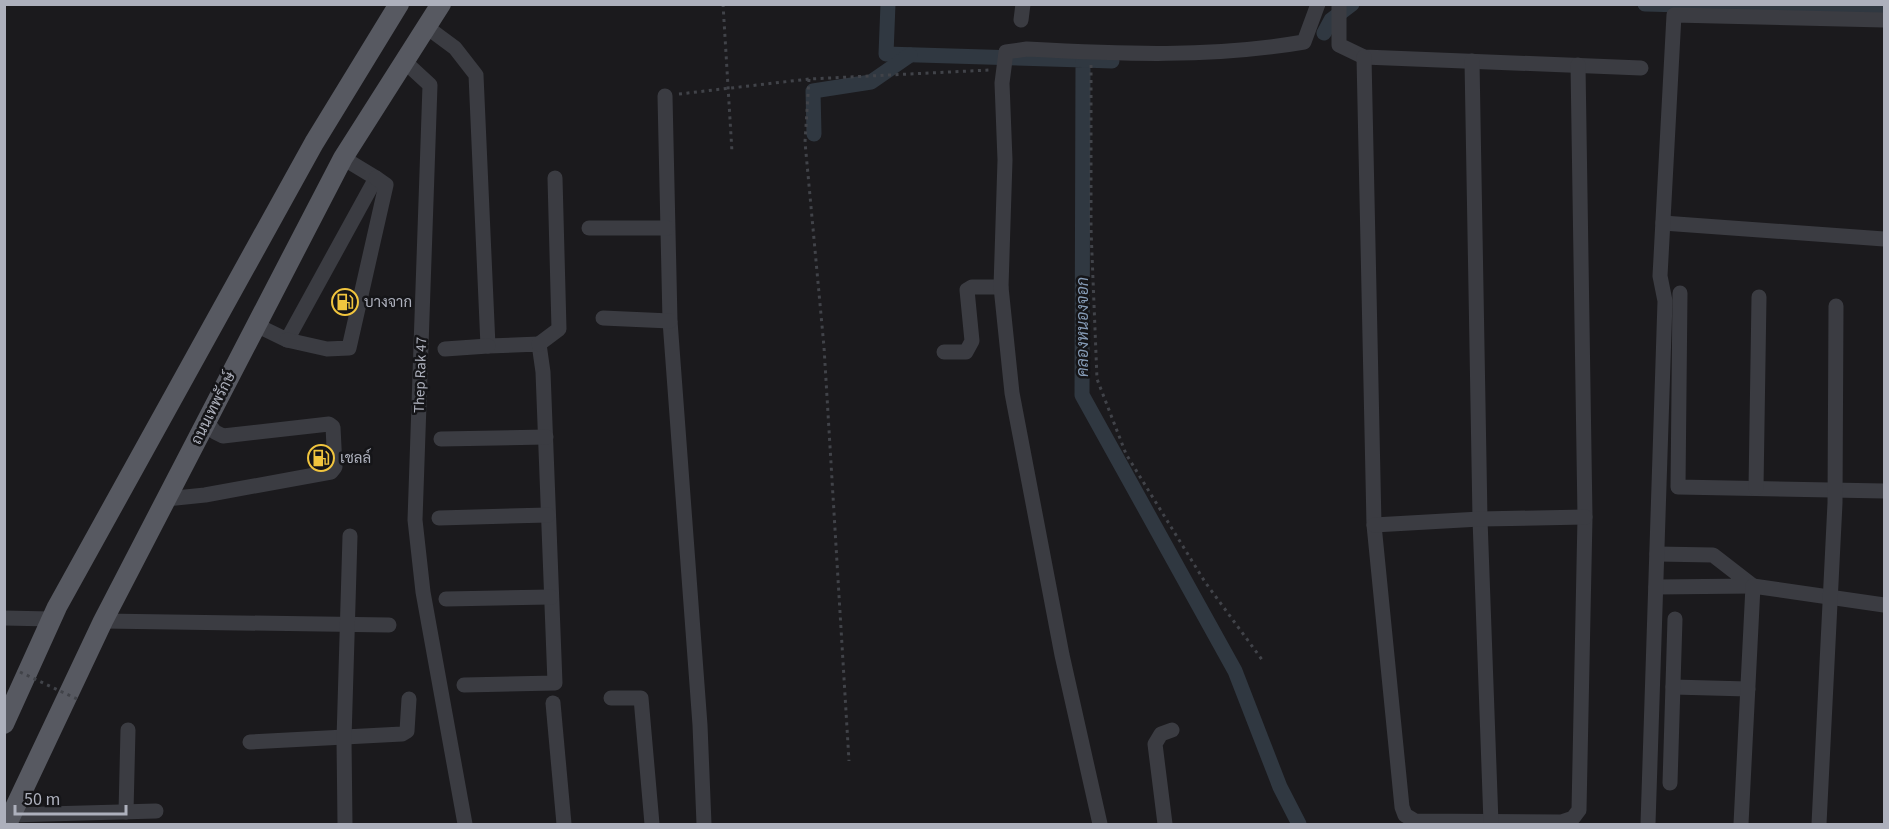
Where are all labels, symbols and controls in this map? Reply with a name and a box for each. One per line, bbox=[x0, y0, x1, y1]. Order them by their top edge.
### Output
water label: คลองหนองจอก bbox=[1072, 277, 1094, 377]
fuel station icon: บางจาก bbox=[330, 287, 360, 317]
place label: บางจาก bbox=[364, 292, 412, 313]
street label: Thep Rak 47 bbox=[409, 337, 432, 414]
street label: ถนนเทพรักษ์ bbox=[186, 367, 241, 448]
fuel station icon: เชลล์ bbox=[306, 443, 336, 473]
place label: เชลล์ bbox=[340, 448, 371, 469]
scale bar bbox=[15, 778, 126, 816]
text: 50 m bbox=[24, 787, 60, 812]

